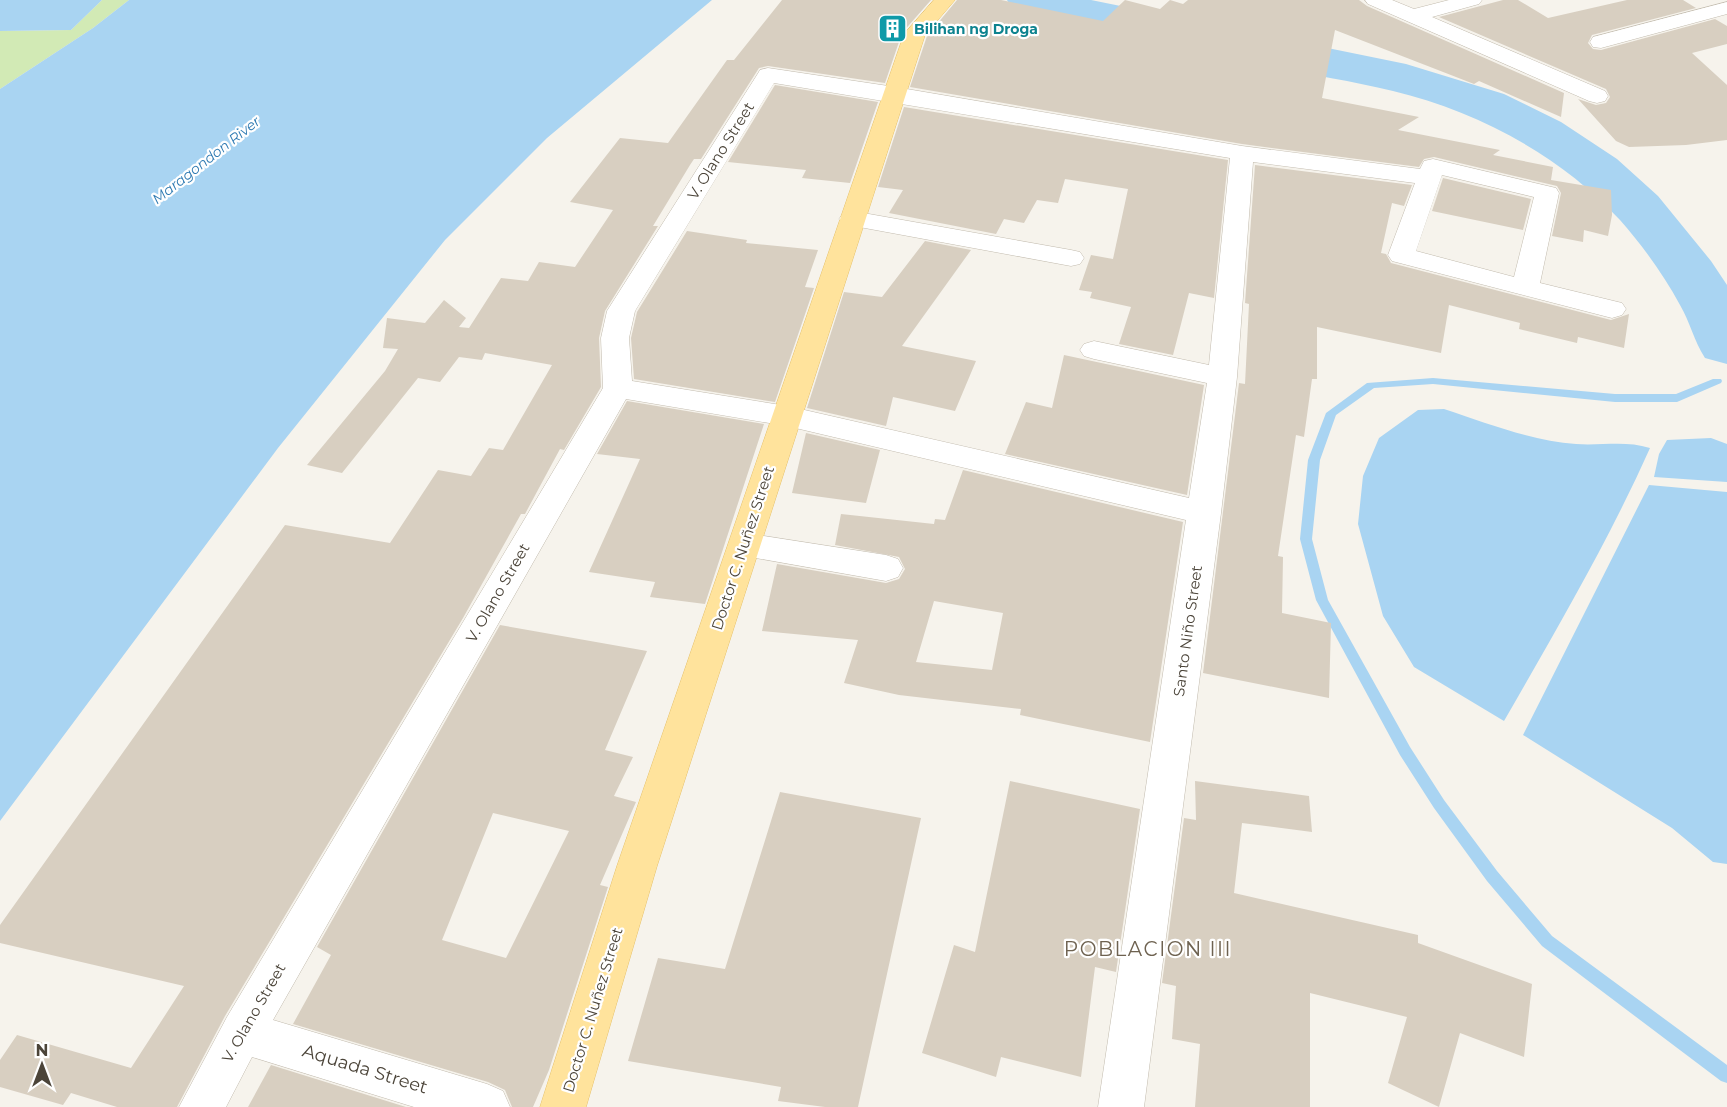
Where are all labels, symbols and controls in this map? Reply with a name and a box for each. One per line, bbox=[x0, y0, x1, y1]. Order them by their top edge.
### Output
building icon: Bilihan ng Droga bbox=[877, 13, 909, 45]
place label: Bilihan ng Droga bbox=[914, 20, 1038, 38]
street label: V. Olano Street bbox=[683, 98, 758, 203]
water label: Maragondon River bbox=[148, 112, 264, 208]
street label: Doctor C. Nuñez Street bbox=[707, 463, 778, 632]
street label: V. Olano Street bbox=[462, 540, 534, 646]
street label: Santo Niño Street bbox=[1169, 564, 1206, 698]
street label: Doctor C. Nuñez Street bbox=[558, 925, 627, 1095]
district label: POBLACION III bbox=[1064, 937, 1232, 961]
street label: V. Olano Street bbox=[218, 960, 290, 1066]
north arrow bbox=[12, 1035, 72, 1095]
street label: Aquada Street bbox=[300, 1040, 430, 1098]
text: N bbox=[36, 1041, 48, 1060]

